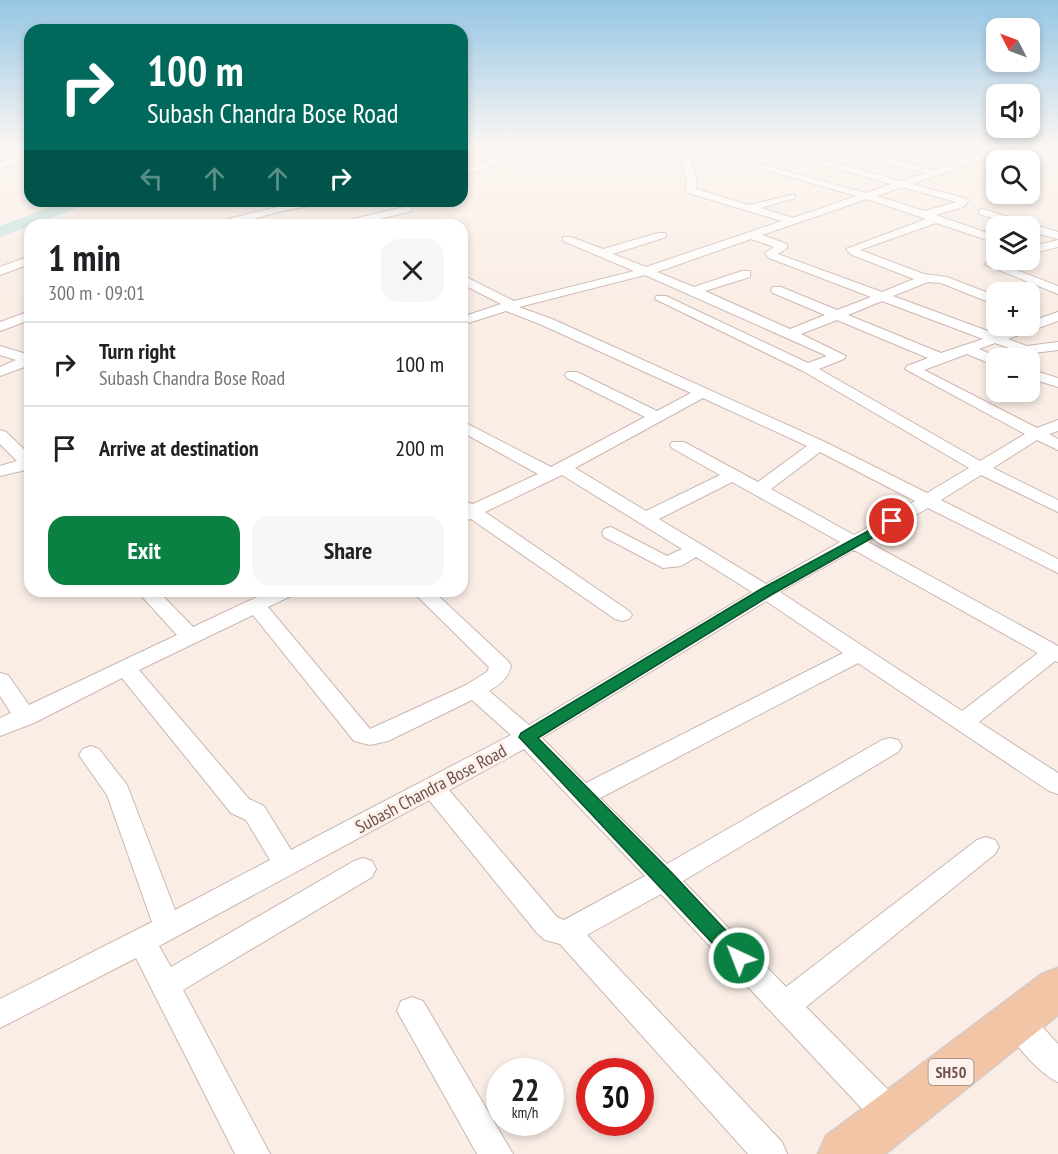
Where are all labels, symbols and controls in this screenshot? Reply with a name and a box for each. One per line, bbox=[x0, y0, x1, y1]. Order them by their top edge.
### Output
north arrow bbox=[986, 18, 1040, 72]
map controls bbox=[986, 18, 1040, 402]
text: 100 m bbox=[147, 43, 244, 98]
icon: right bbox=[48, 48, 126, 126]
button: sound bbox=[986, 84, 1040, 138]
text: Subash Chandra Bose Road bbox=[147, 96, 398, 130]
button: search bbox=[986, 150, 1040, 204]
icon: left bbox=[135, 162, 168, 195]
icon: ahead bbox=[198, 162, 231, 195]
icon: ahead bbox=[261, 162, 294, 195]
icon: right bbox=[324, 162, 357, 195]
button: layers bbox=[986, 216, 1040, 270]
text: 1 min bbox=[48, 234, 121, 281]
button: close bbox=[381, 239, 444, 302]
text: 300 m · 09:01 bbox=[48, 280, 145, 306]
button: + bbox=[986, 282, 1040, 336]
text: Turn right bbox=[99, 337, 176, 365]
icon: right bbox=[48, 348, 81, 381]
button: − bbox=[986, 348, 1040, 402]
text: 100 m bbox=[395, 350, 444, 378]
text: Subash Chandra Bose Road bbox=[99, 365, 285, 391]
icon: arrive bbox=[48, 432, 81, 465]
text: Arrive at destination bbox=[99, 434, 259, 462]
text: 200 m bbox=[395, 434, 444, 462]
pin bbox=[866, 495, 917, 546]
icon: arrive bbox=[875, 504, 908, 537]
button: Exit bbox=[48, 516, 240, 585]
button: Share bbox=[252, 516, 444, 585]
street label: Subash Chandra Bose Road bbox=[351, 739, 510, 838]
position arrow bbox=[707, 926, 771, 990]
speed limit sign: 30 bbox=[576, 1058, 654, 1136]
road number: SH50 bbox=[928, 1059, 974, 1085]
text: 22 bbox=[511, 1070, 539, 1109]
text: km/h bbox=[512, 1103, 538, 1122]

